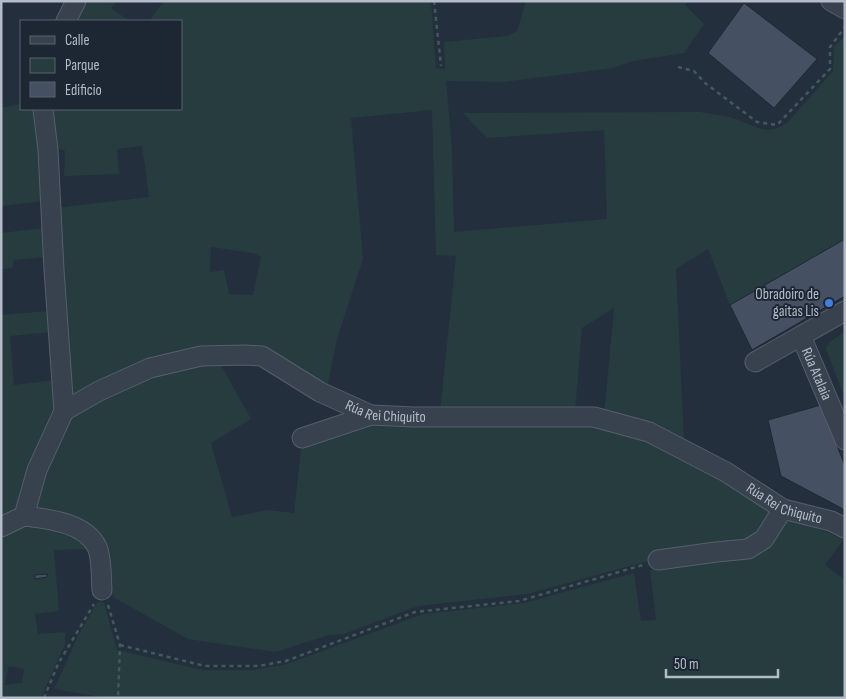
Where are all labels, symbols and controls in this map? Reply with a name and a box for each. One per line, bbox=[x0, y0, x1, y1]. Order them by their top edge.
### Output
legend bbox=[20, 20, 182, 110]
text: Calle bbox=[65, 31, 89, 50]
text: Parque bbox=[65, 56, 100, 75]
text: Edificio bbox=[65, 81, 102, 100]
place label: Obradoiro de gaitas Lis bbox=[755, 285, 819, 321]
marker: Obradoiro de gaitas Lis bbox=[823, 297, 835, 309]
street label: Rúa Atalaia bbox=[797, 345, 837, 403]
street label: Rúa Rei Chiquito bbox=[342, 395, 426, 427]
street label: Rúa Rei Chiquito bbox=[743, 478, 824, 528]
scale bar bbox=[666, 646, 778, 678]
text: 50 m bbox=[674, 655, 699, 674]

